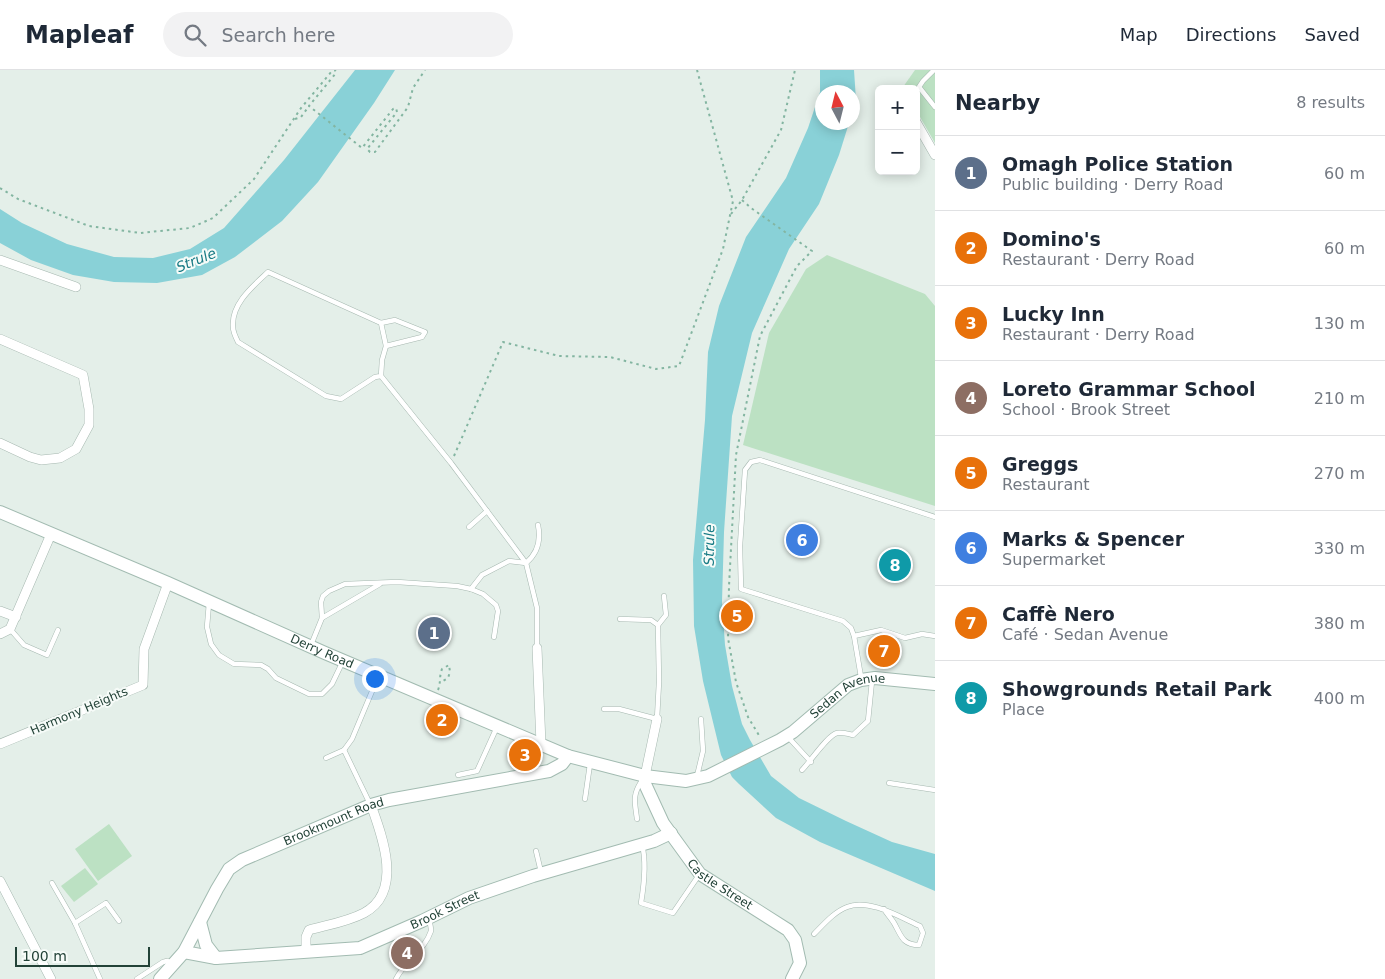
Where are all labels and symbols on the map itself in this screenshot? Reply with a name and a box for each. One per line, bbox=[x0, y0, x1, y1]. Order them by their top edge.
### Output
north arrow bbox=[815, 85, 860, 130]
water label: Strule bbox=[174, 245, 218, 275]
pin: 6 bbox=[786, 521, 818, 559]
water label: Strule bbox=[701, 524, 717, 566]
pin: 8 bbox=[879, 546, 911, 584]
pin: 5 bbox=[721, 597, 753, 635]
pin: 1 bbox=[418, 614, 450, 652]
street label: Derry Road bbox=[288, 632, 356, 671]
pin: 7 bbox=[868, 632, 900, 670]
your location bbox=[362, 666, 388, 692]
street label: Sedan Avenue bbox=[807, 671, 886, 721]
street label: Harmony Heights bbox=[28, 684, 130, 738]
pin: 2 bbox=[426, 701, 458, 739]
pin: 3 bbox=[509, 736, 541, 774]
street label: Brookmount Road bbox=[281, 795, 386, 848]
street label: Castle Street bbox=[684, 856, 755, 913]
street label: Brook Street bbox=[408, 888, 482, 932]
pin: 4 bbox=[391, 934, 423, 972]
scale bar bbox=[15, 944, 150, 967]

